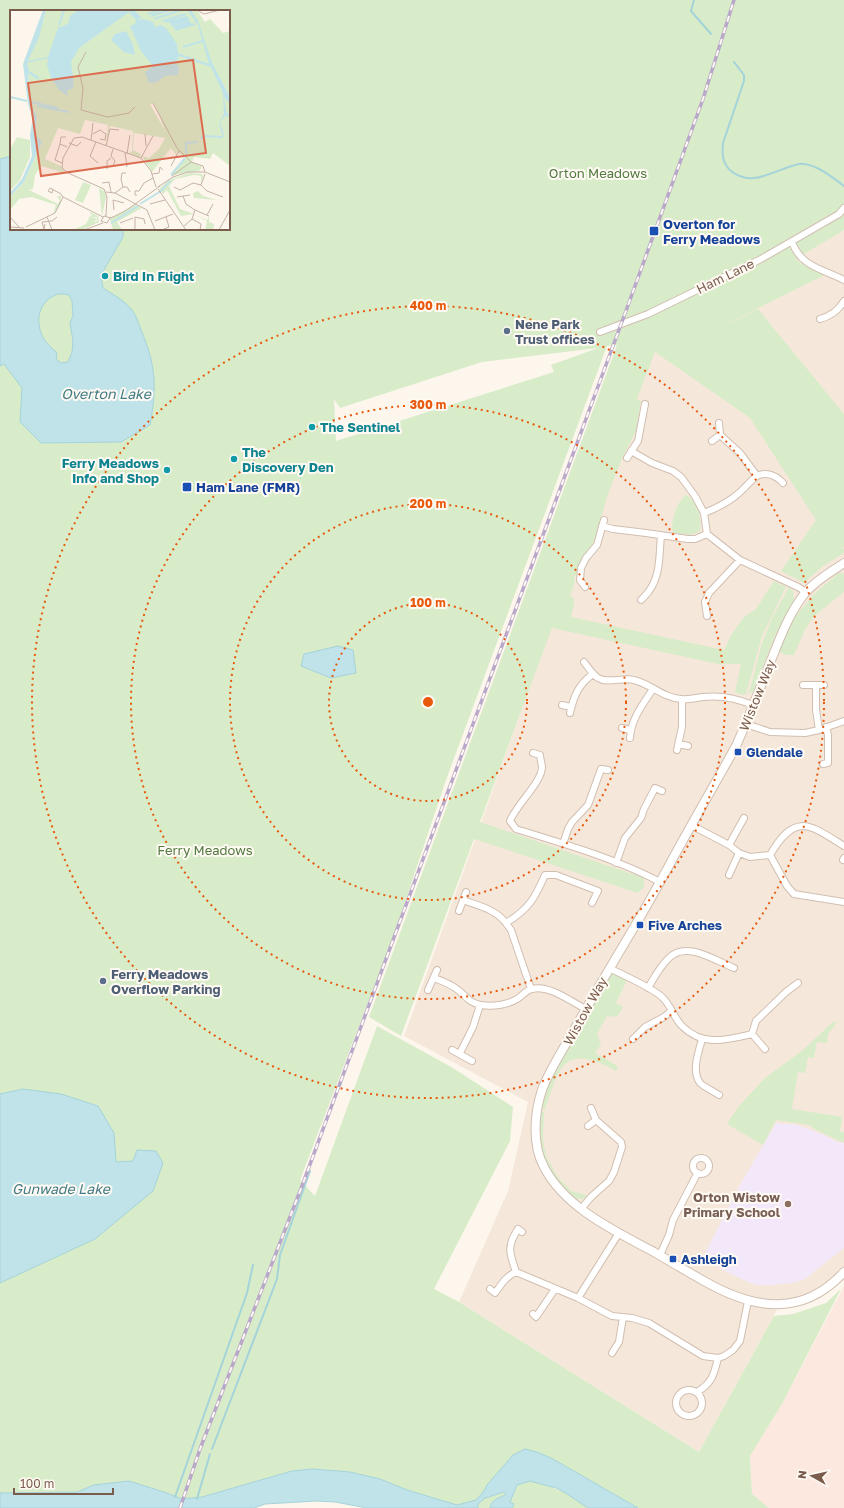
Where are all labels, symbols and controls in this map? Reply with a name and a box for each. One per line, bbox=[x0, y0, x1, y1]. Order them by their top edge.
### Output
inset map bbox=[10, 10, 230, 230]
park label: Orton Meadows bbox=[549, 165, 647, 181]
place label: Overton for Ferry Meadows bbox=[663, 216, 760, 247]
marker: Overton for Ferry Meadows bbox=[648, 225, 660, 237]
street label: Ham Lane bbox=[693, 255, 757, 297]
place label: Bird In Flight bbox=[113, 268, 194, 284]
marker: Bird In Flight bbox=[100, 271, 110, 281]
text: 400 m bbox=[410, 298, 446, 313]
place label: Nene Park Trust offices bbox=[515, 316, 595, 347]
marker: Nene Park Trust offices bbox=[502, 326, 512, 336]
water label: Overton Lake bbox=[61, 385, 152, 402]
text: 300 m bbox=[410, 397, 446, 412]
place label: The Sentinel bbox=[320, 419, 401, 435]
marker: The Sentinel bbox=[307, 422, 317, 432]
place label: The Discovery Den bbox=[242, 444, 334, 475]
marker: The Discovery Den bbox=[229, 454, 239, 464]
place label: Ferry Meadows Info and Shop bbox=[62, 455, 159, 486]
marker: Ferry Meadows Info and Shop bbox=[162, 465, 172, 475]
place label: Ham Lane (FMR) bbox=[196, 479, 300, 495]
marker: Ham Lane (FMR) bbox=[181, 481, 193, 493]
text: 200 m bbox=[410, 496, 446, 511]
text: 100 m bbox=[410, 595, 446, 610]
street label: Wistow Way bbox=[735, 656, 779, 733]
centre of rings bbox=[421, 695, 435, 709]
place label: Glendale bbox=[746, 744, 803, 760]
marker: Glendale bbox=[733, 747, 743, 757]
park label: Ferry Meadows bbox=[157, 842, 253, 858]
place label: Five Arches bbox=[648, 917, 722, 933]
marker: Five Arches bbox=[635, 920, 645, 930]
place label: Ferry Meadows Overflow Parking bbox=[111, 966, 220, 997]
street label: Wistow Way bbox=[560, 973, 611, 1048]
marker: Ferry Meadows Overflow Parking bbox=[98, 976, 108, 986]
water label: Gunwade Lake bbox=[12, 1180, 111, 1197]
place label: Orton Wistow Primary School bbox=[683, 1189, 781, 1220]
marker: Orton Wistow Primary School bbox=[783, 1199, 793, 1209]
place label: Ashleigh bbox=[681, 1251, 737, 1267]
marker: Ashleigh bbox=[668, 1254, 678, 1264]
north arrow bbox=[792, 1456, 832, 1496]
text: N bbox=[795, 1469, 809, 1480]
scale bar bbox=[14, 1470, 113, 1496]
text: 100 m bbox=[20, 1476, 54, 1491]

